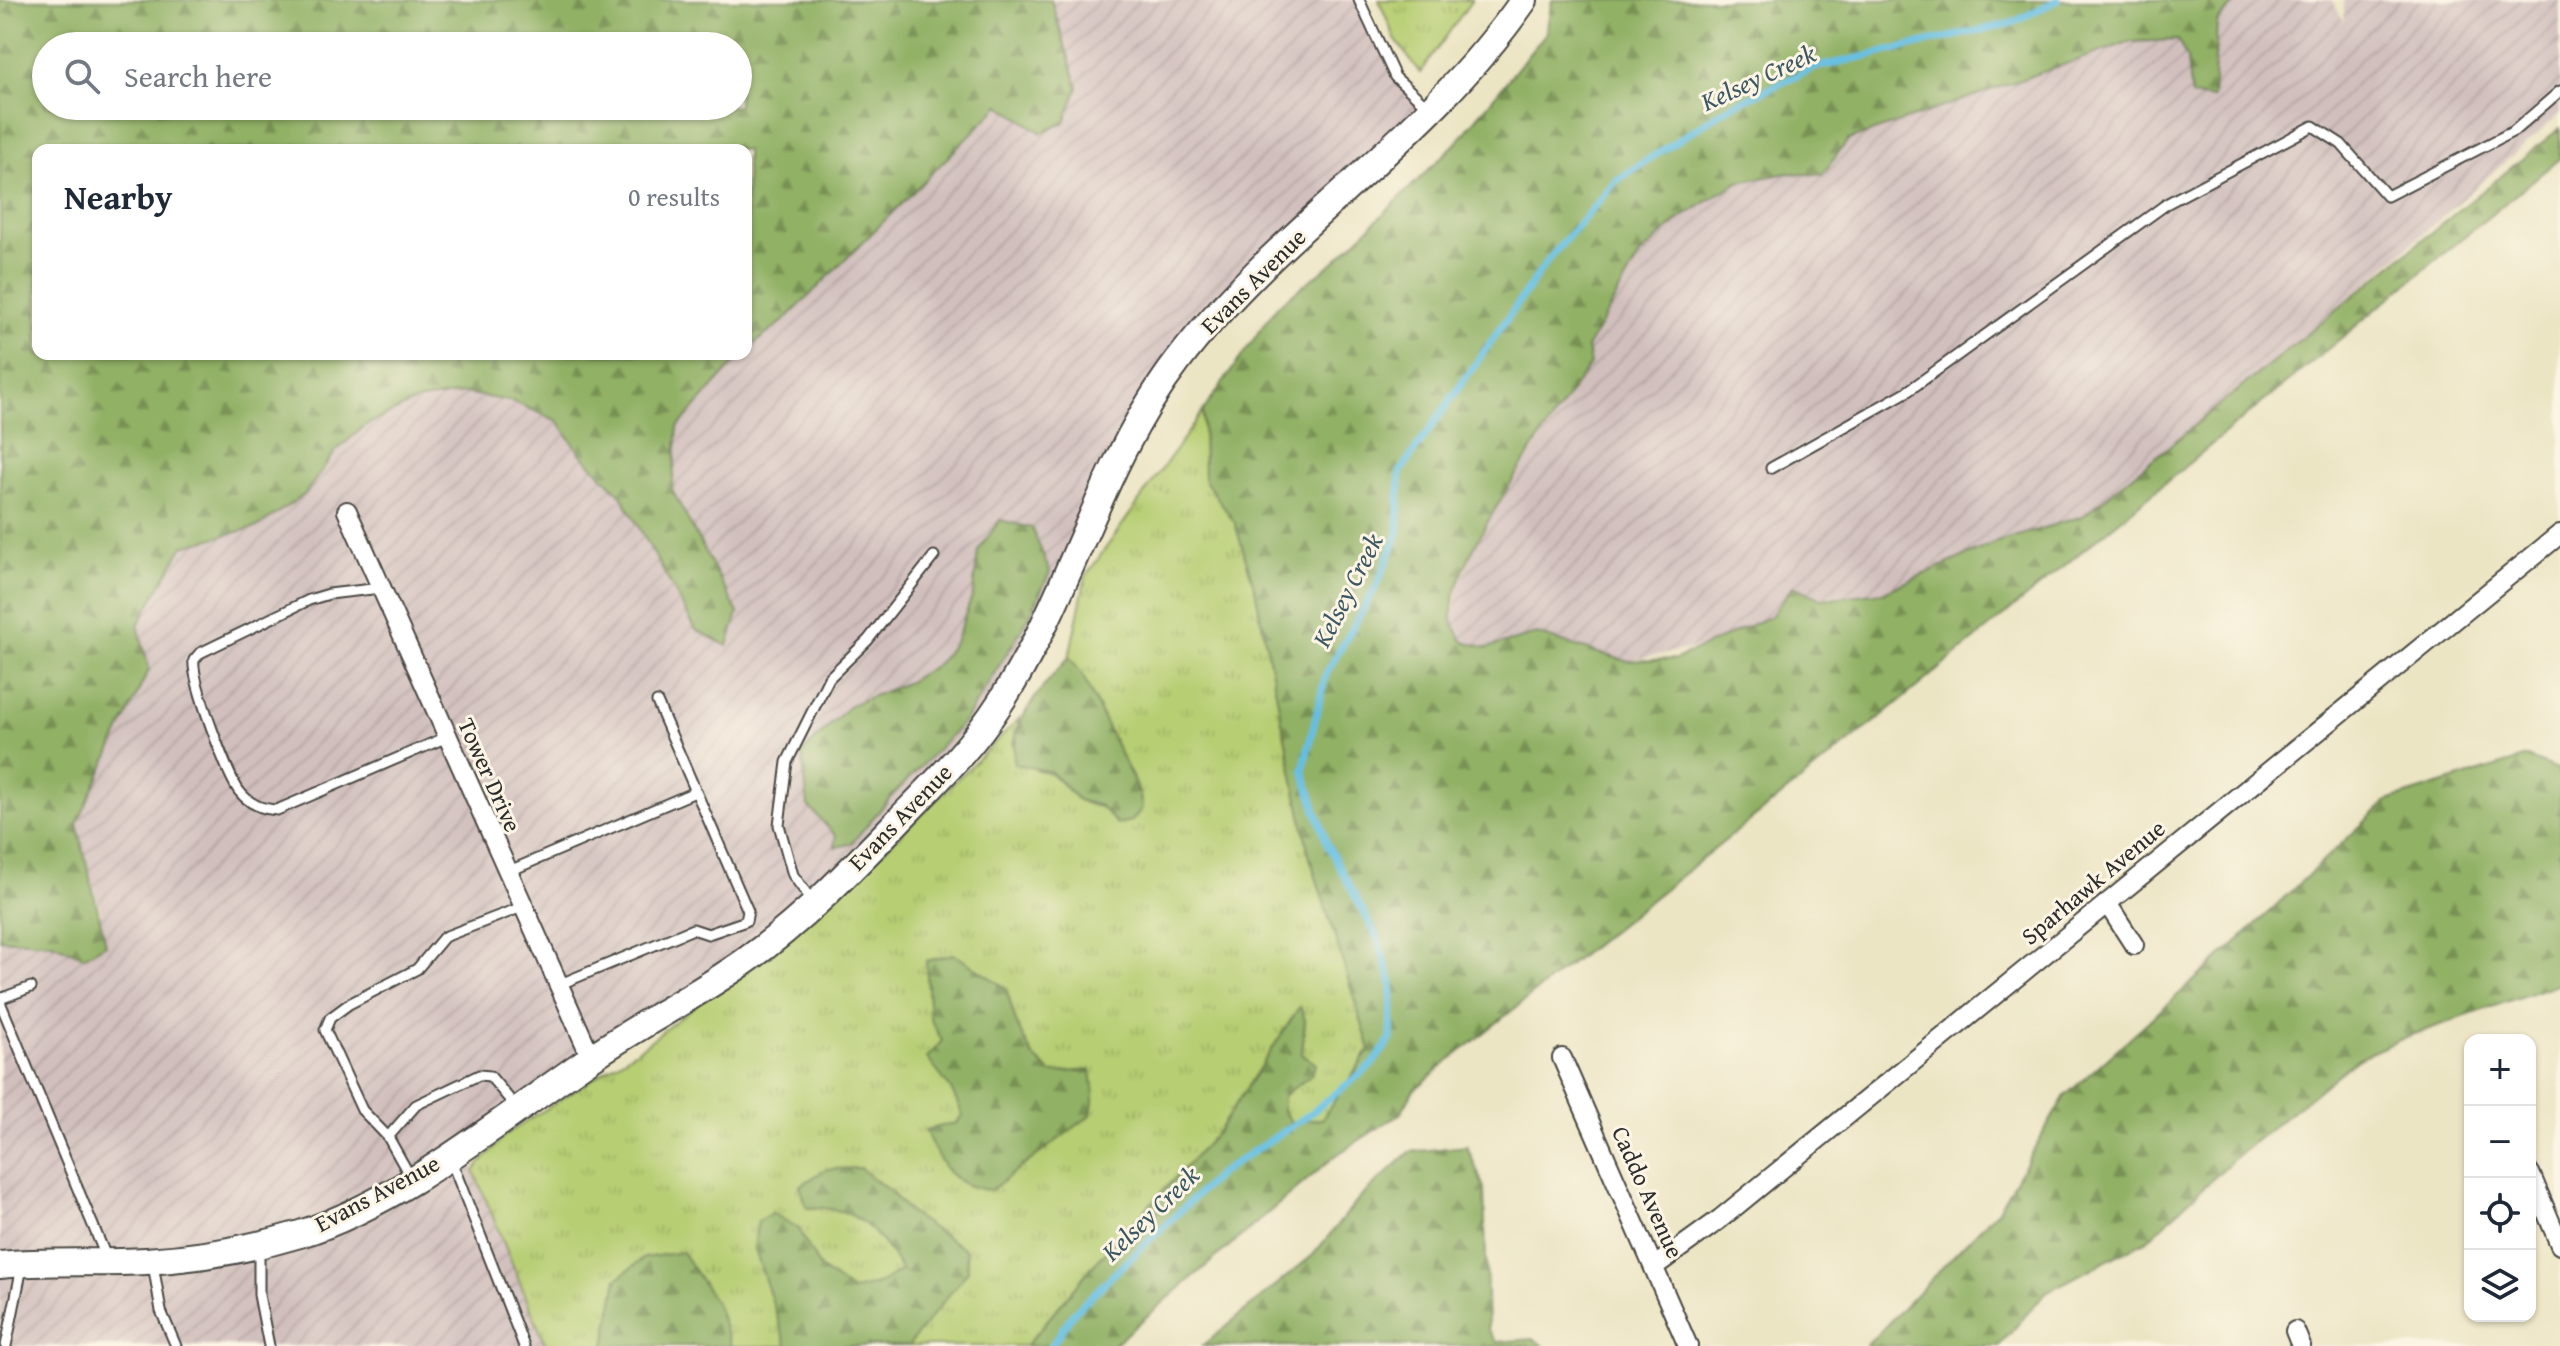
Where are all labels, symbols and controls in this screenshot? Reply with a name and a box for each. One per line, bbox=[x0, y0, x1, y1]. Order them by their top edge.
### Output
search box bbox=[32, 32, 752, 120]
water label: Kelsey Creek bbox=[1693, 33, 1822, 121]
icon: search bbox=[60, 54, 104, 98]
text: Search here bbox=[124, 54, 272, 98]
text: Nearby bbox=[64, 172, 173, 221]
text: 0 results bbox=[628, 177, 720, 216]
street label: Evans Avenue bbox=[1192, 220, 1314, 342]
water label: Kelsey Creek bbox=[1301, 526, 1392, 655]
street label: Tower Drive bbox=[449, 712, 531, 838]
street label: Evans Avenue bbox=[840, 756, 960, 878]
street label: Sparhawk Avenue bbox=[2013, 811, 2173, 953]
map controls bbox=[2464, 1034, 2536, 1322]
button: + bbox=[2464, 1034, 2536, 1106]
button: − bbox=[2464, 1106, 2536, 1178]
street label: Caddo Avenue bbox=[1603, 1120, 1693, 1264]
street label: Evans Avenue bbox=[308, 1145, 446, 1241]
water label: Kelsey Creek bbox=[1092, 1156, 1208, 1270]
button: locate bbox=[2464, 1178, 2536, 1250]
button: layers bbox=[2464, 1250, 2536, 1322]

